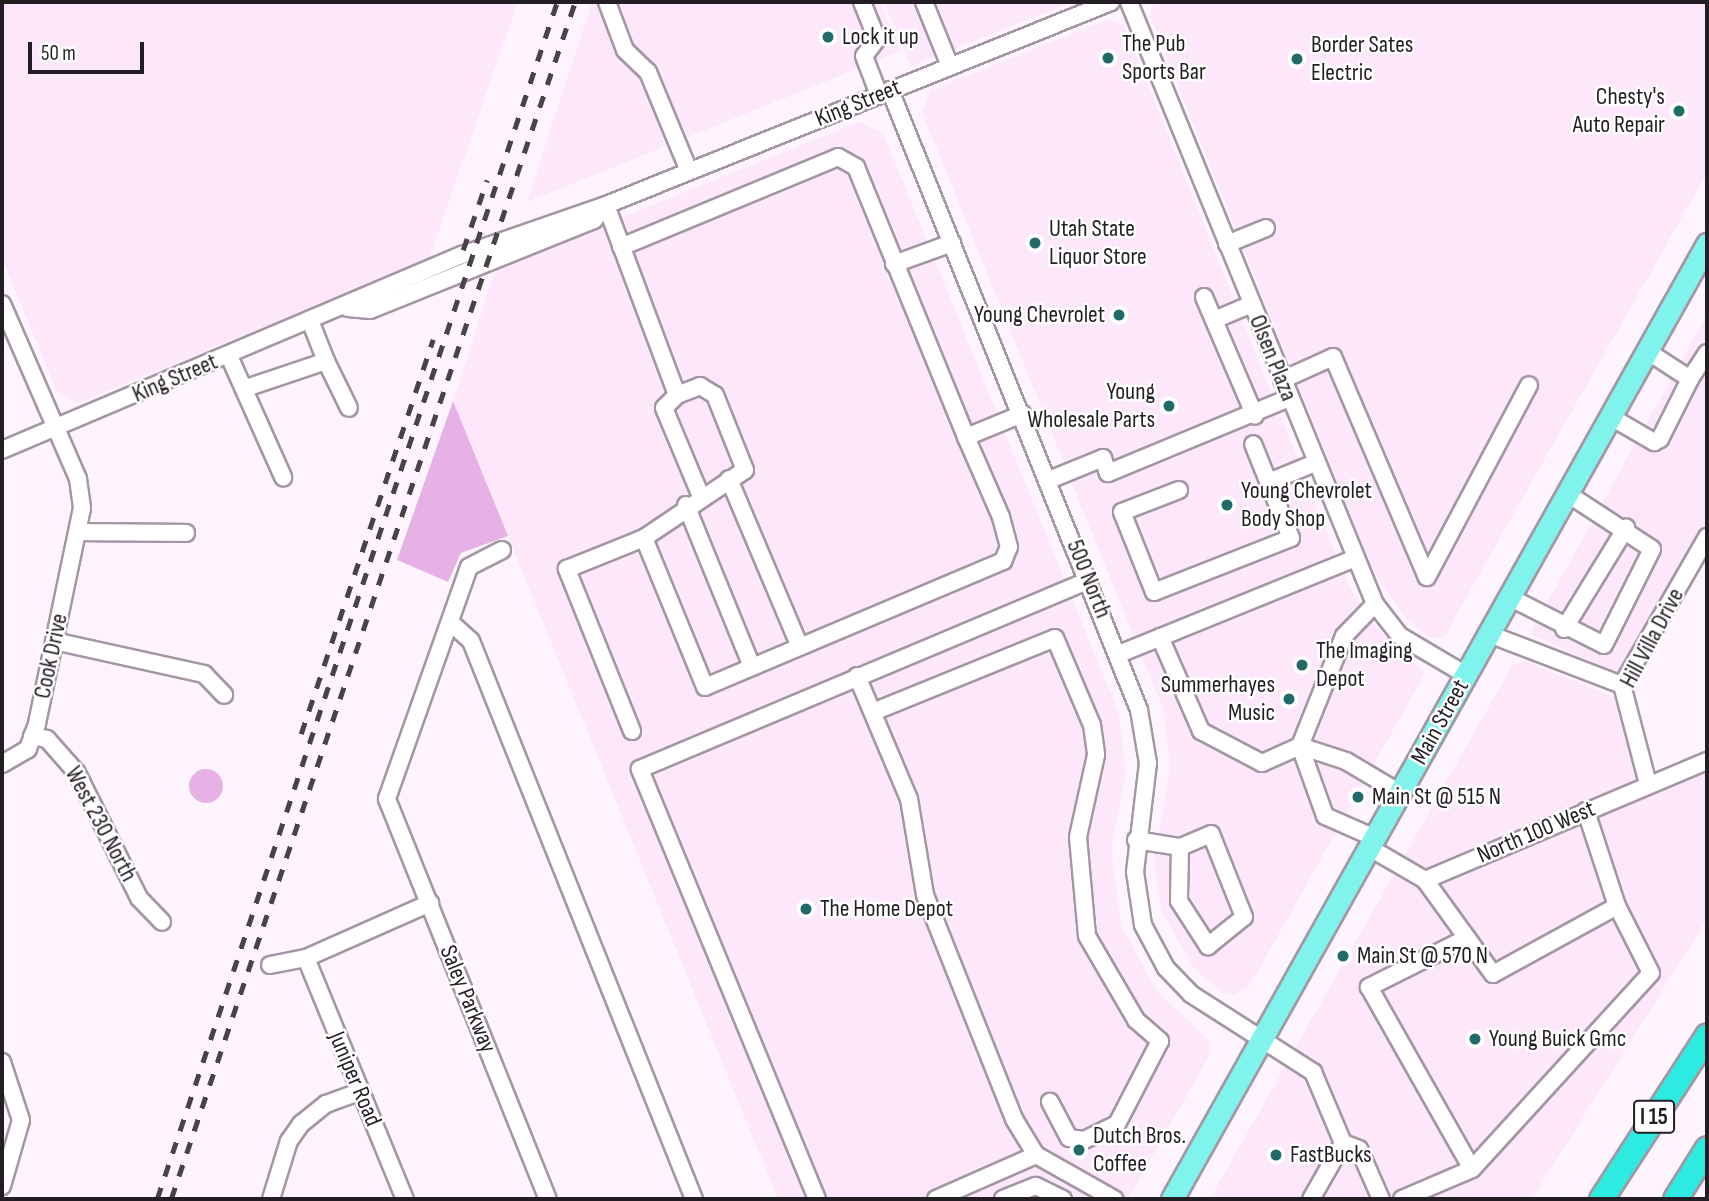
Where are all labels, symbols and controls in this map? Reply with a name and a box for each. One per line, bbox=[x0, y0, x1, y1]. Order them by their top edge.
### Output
place label: Lock it up bbox=[842, 23, 919, 51]
scale bar bbox=[32, 28, 147, 72]
marker: Lock it up bbox=[820, 29, 836, 45]
place label: The Pub Sports Bar bbox=[1122, 30, 1206, 86]
place label: Border Sates Electric bbox=[1311, 31, 1413, 87]
text: 50 m bbox=[41, 41, 76, 66]
marker: The Pub Sports Bar bbox=[1100, 50, 1116, 66]
marker: Border Sates Electric bbox=[1289, 51, 1305, 67]
street label: King Street bbox=[811, 73, 905, 133]
place label: Chesty's Auto Repair bbox=[1573, 83, 1665, 139]
marker: Chesty's Auto Repair bbox=[1671, 103, 1687, 119]
place label: Utah State Liquor Store bbox=[1049, 215, 1147, 271]
marker: Utah State Liquor Store bbox=[1027, 235, 1043, 251]
place label: Young Chevrolet bbox=[974, 301, 1105, 329]
marker: Young Chevrolet bbox=[1111, 307, 1127, 323]
street label: Olsen Plaza bbox=[1243, 311, 1303, 405]
street label: King Street bbox=[128, 347, 222, 409]
place label: Young Wholesale Parts bbox=[1027, 378, 1155, 434]
marker: Young Wholesale Parts bbox=[1161, 398, 1177, 414]
place label: Young Chevrolet Body Shop bbox=[1241, 477, 1372, 533]
marker: Young Chevrolet Body Shop bbox=[1219, 497, 1235, 513]
street label: 500 North bbox=[1060, 536, 1118, 622]
street label: Hill Villa Drive bbox=[1614, 583, 1690, 693]
street label: Cook Drive bbox=[28, 611, 74, 701]
place label: The Imaging Depot bbox=[1316, 637, 1413, 693]
marker: The Imaging Depot bbox=[1294, 657, 1310, 673]
place label: Summerhayes Music bbox=[1161, 671, 1275, 727]
street label: Main Street bbox=[1405, 674, 1475, 770]
marker: Summerhayes Music bbox=[1281, 691, 1297, 707]
street label: West 230 North bbox=[59, 762, 143, 886]
place label: Main St @ 515 N bbox=[1372, 783, 1501, 811]
marker: Main St @ 515 N bbox=[1350, 789, 1366, 805]
street label: North 100 West bbox=[1473, 794, 1599, 870]
place label: The Home Depot bbox=[820, 895, 953, 923]
marker: The Home Depot bbox=[798, 901, 814, 917]
street label: Saley Parkway bbox=[433, 941, 503, 1057]
place label: Main St @ 570 N bbox=[1357, 942, 1488, 970]
marker: Main St @ 570 N bbox=[1335, 948, 1351, 964]
place label: Young Buick Gmc bbox=[1489, 1025, 1626, 1053]
street label: Juniper Road bbox=[322, 1027, 388, 1131]
marker: Young Buick Gmc bbox=[1467, 1031, 1483, 1047]
road number: I 15 bbox=[1633, 1098, 1675, 1136]
place label: Dutch Bros. Coffee bbox=[1093, 1122, 1186, 1178]
place label: FastBucks bbox=[1290, 1141, 1372, 1169]
marker: Dutch Bros. Coffee bbox=[1071, 1142, 1087, 1158]
marker: FastBucks bbox=[1268, 1147, 1284, 1163]

